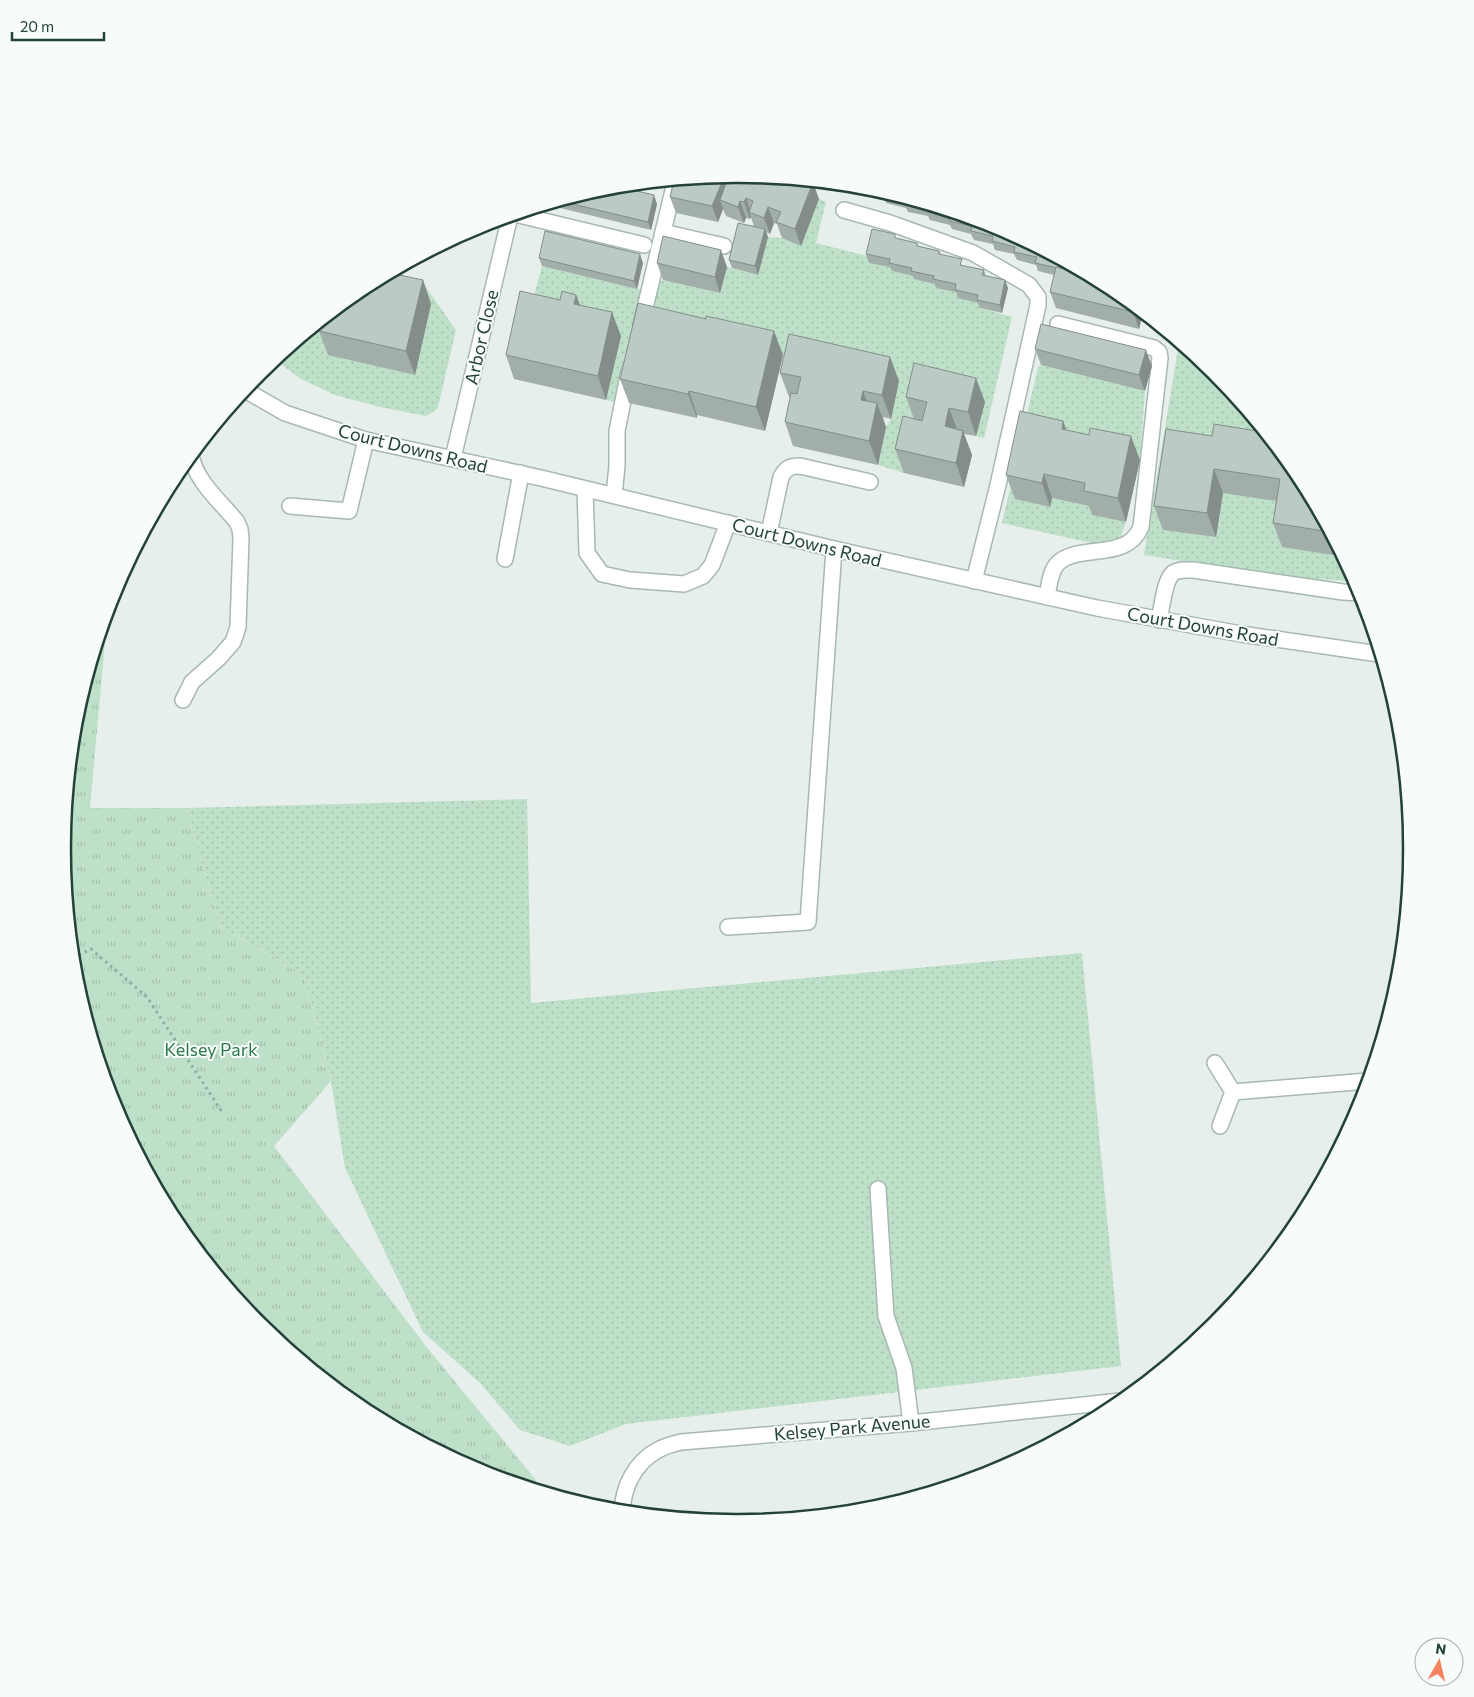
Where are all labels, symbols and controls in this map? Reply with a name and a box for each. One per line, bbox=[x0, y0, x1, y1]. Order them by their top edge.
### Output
scale bar bbox=[12, 10, 105, 42]
text: 20 m bbox=[20, 17, 54, 35]
street label: Arbor Close bbox=[459, 287, 503, 387]
street label: Court Downs Road bbox=[336, 419, 490, 477]
street label: Court Downs Road bbox=[730, 513, 884, 571]
street label: Court Downs Road bbox=[1126, 602, 1280, 650]
park label: Kelsey Park bbox=[164, 1038, 258, 1060]
street label: Kelsey Park Avenue bbox=[773, 1409, 931, 1445]
north arrow bbox=[1414, 1637, 1464, 1687]
text: N bbox=[1434, 1639, 1447, 1658]

